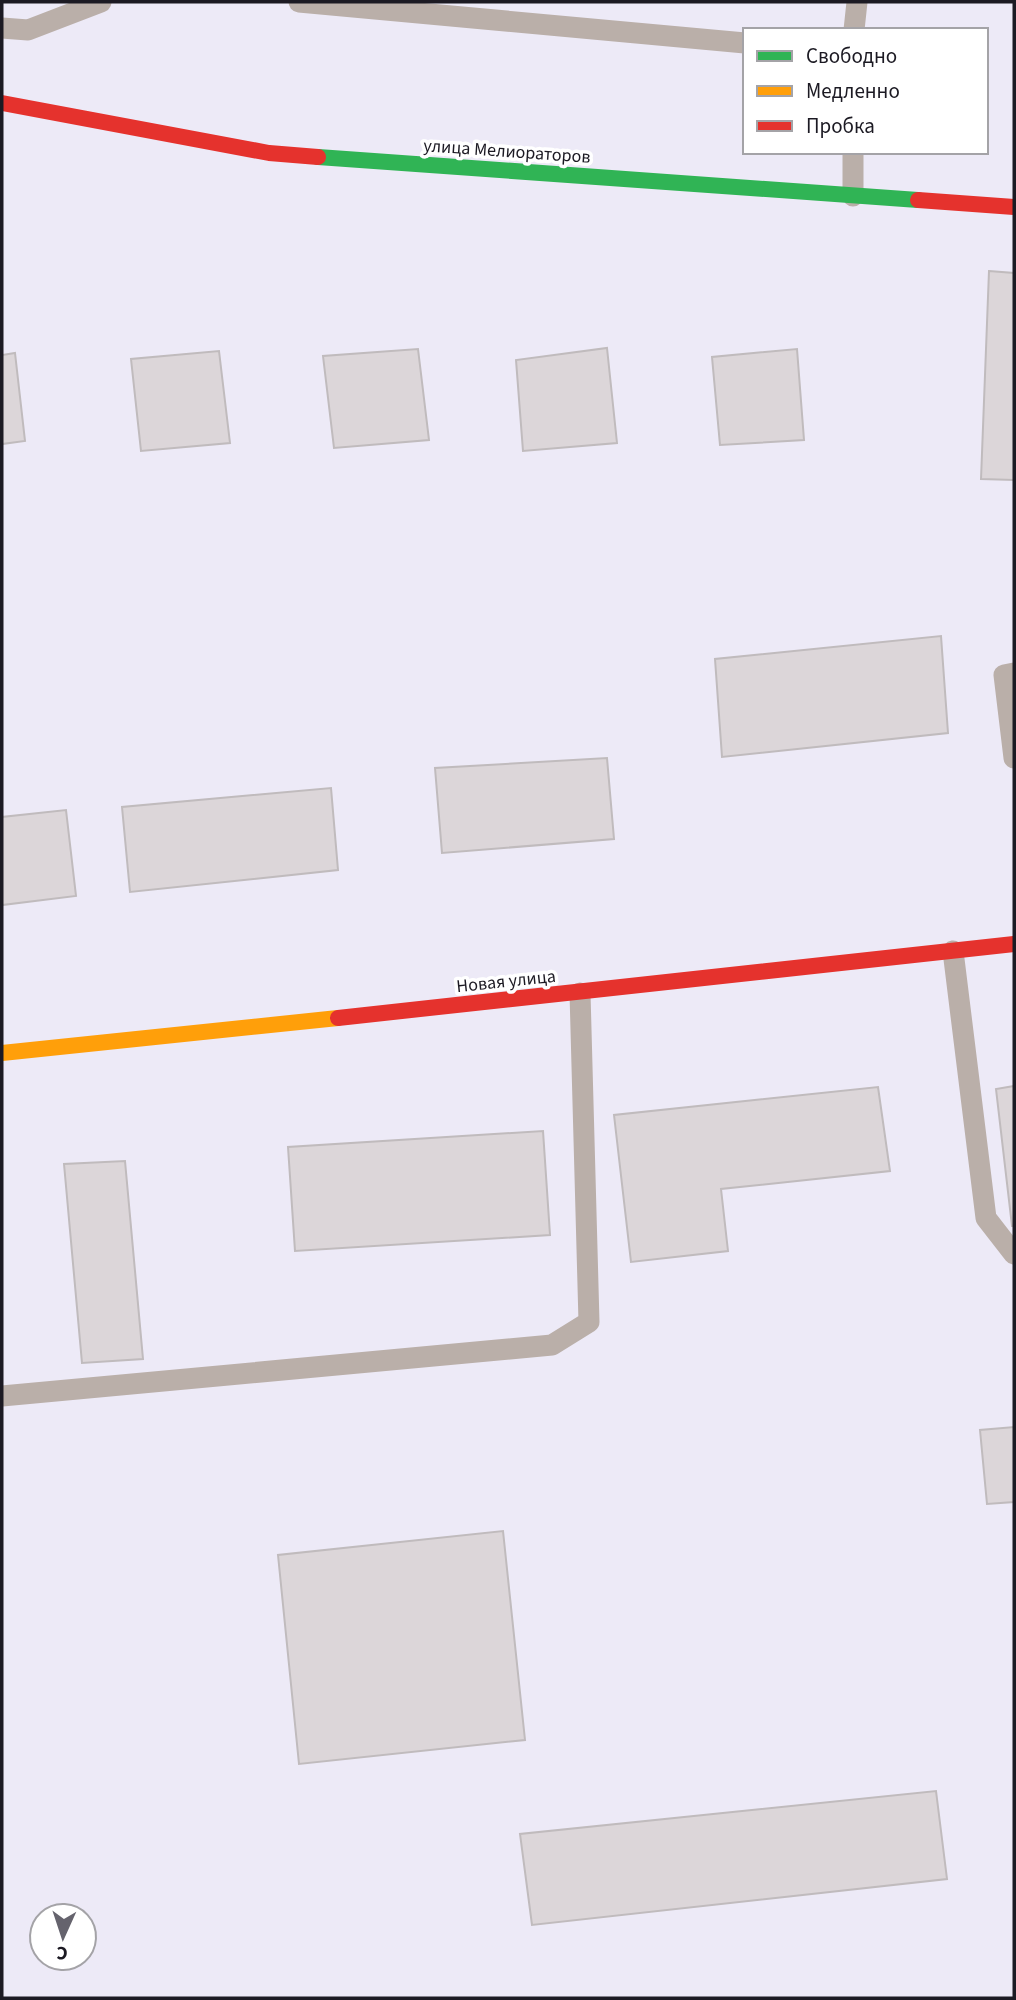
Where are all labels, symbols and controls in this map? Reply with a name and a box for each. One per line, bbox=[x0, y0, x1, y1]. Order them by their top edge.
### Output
legend bbox=[743, 28, 988, 154]
text: Свободно bbox=[806, 41, 897, 71]
text: Медленно bbox=[806, 76, 900, 106]
text: Пробка bbox=[806, 111, 875, 141]
street label: улица Мелиораторов bbox=[423, 133, 591, 170]
street label: Новая улица bbox=[455, 964, 557, 999]
north arrow bbox=[28, 1902, 98, 1972]
text: С bbox=[56, 1939, 68, 1966]

